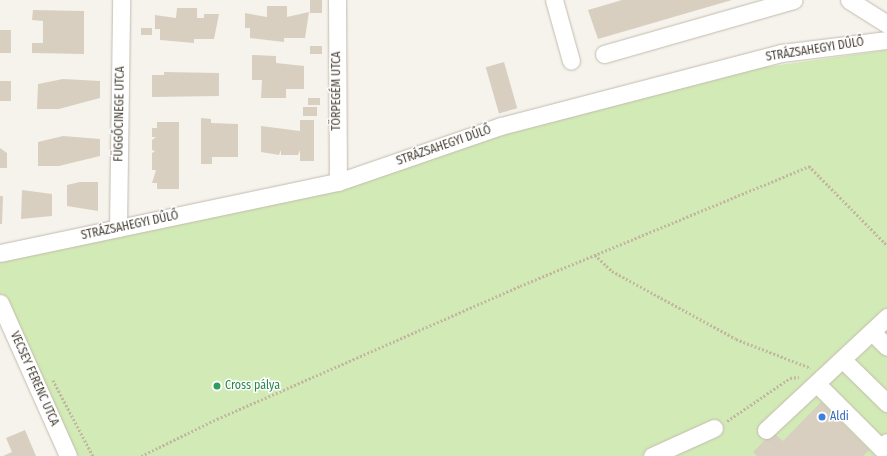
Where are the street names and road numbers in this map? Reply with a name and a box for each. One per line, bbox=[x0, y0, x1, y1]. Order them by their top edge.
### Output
street label: STRÁZSAHEGYI DŰLŐ bbox=[765, 35, 865, 65]
street label: TÖRPEGÉM UTCA bbox=[330, 51, 344, 131]
street label: FÜGGŐCINEGE UTCA bbox=[112, 66, 128, 162]
street label: STRÁZSAHEGYI DŰLŐ bbox=[395, 123, 493, 169]
street label: STRÁZSAHEGYI DŰLŐ bbox=[80, 209, 180, 243]
street label: VECSEY FERENC UTCA bbox=[7, 330, 61, 428]

